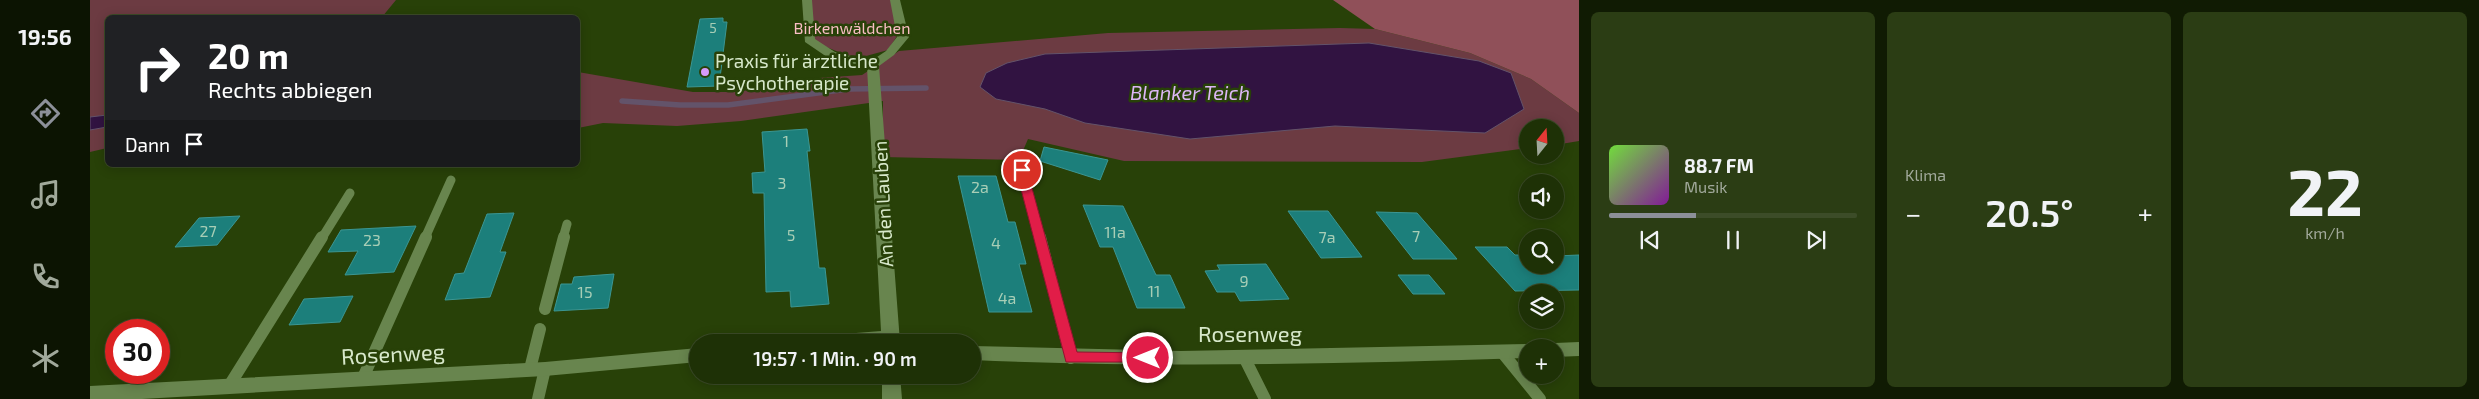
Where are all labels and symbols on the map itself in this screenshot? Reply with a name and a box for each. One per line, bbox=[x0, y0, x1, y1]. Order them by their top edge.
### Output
park label: Birkenwäldchen bbox=[794, 18, 910, 37]
house number: 5 bbox=[709, 19, 717, 36]
place label: Praxis für ärztliche Psychotherapie bbox=[715, 49, 878, 94]
marker: Praxis für ärztliche Psychotherapie bbox=[699, 66, 711, 78]
water label: Blanker Teich bbox=[1130, 80, 1250, 104]
north arrow bbox=[1519, 119, 1564, 164]
house number: 1 bbox=[783, 131, 789, 150]
street label: An den Lauben bbox=[868, 140, 897, 268]
pin bbox=[1001, 149, 1043, 191]
house number: 3 bbox=[778, 173, 786, 192]
house number: 2a bbox=[971, 177, 989, 196]
house number: 27 bbox=[199, 221, 217, 240]
house number: 11a bbox=[1104, 222, 1126, 241]
house number: 5 bbox=[787, 225, 795, 244]
house number: 7 bbox=[1412, 226, 1420, 245]
house number: 7a bbox=[1319, 227, 1335, 246]
house number: 23 bbox=[363, 230, 381, 249]
house number: 4 bbox=[991, 233, 1001, 252]
house number: 9 bbox=[1239, 271, 1249, 290]
house number: 11 bbox=[1148, 281, 1160, 300]
house number: 15 bbox=[578, 282, 592, 301]
house number: 4a bbox=[998, 288, 1016, 307]
speed limit sign: 30 bbox=[105, 319, 170, 384]
street label: Rosenweg bbox=[1198, 320, 1302, 346]
position arrow bbox=[1121, 331, 1173, 383]
street label: Rosenweg bbox=[340, 337, 446, 369]

